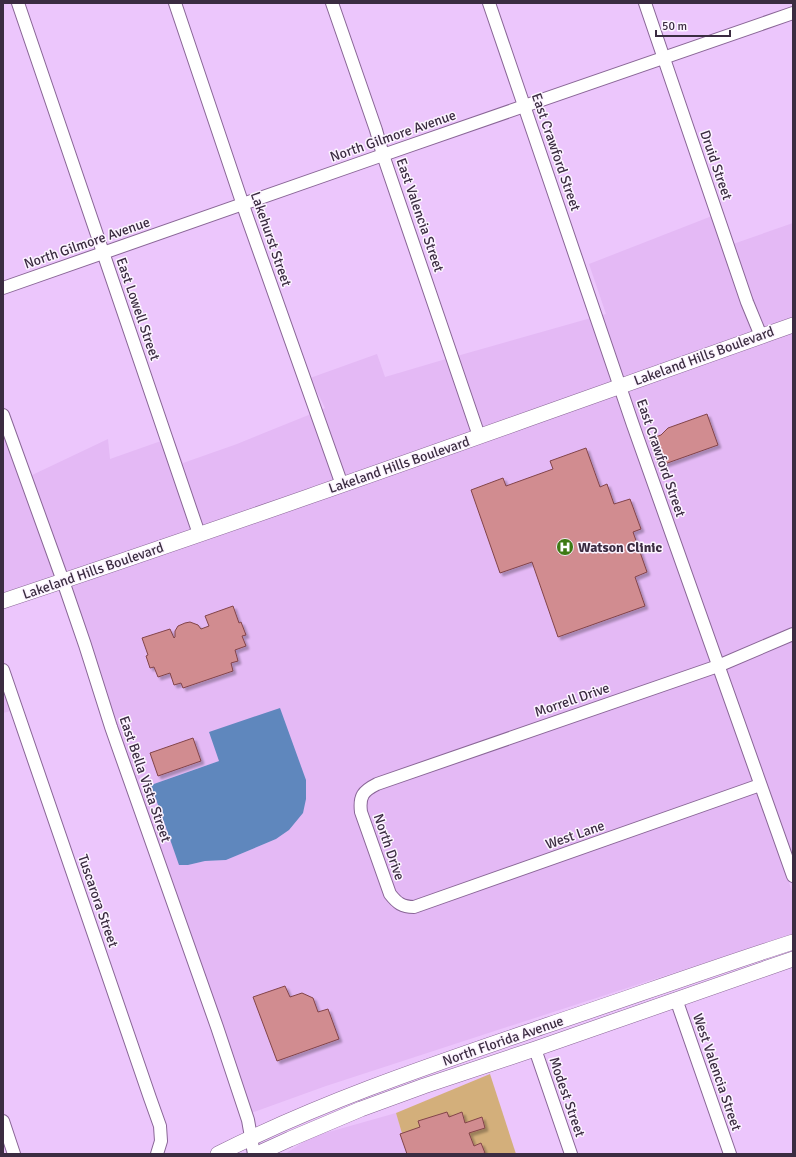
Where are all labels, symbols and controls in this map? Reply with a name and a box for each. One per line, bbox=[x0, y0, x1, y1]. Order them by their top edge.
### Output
scale bar bbox=[656, 12, 730, 38]
text: 50 m bbox=[662, 19, 687, 34]
street label: East Crawford Street bbox=[528, 91, 584, 213]
street label: North Gilmore Avenue bbox=[328, 106, 458, 166]
street label: Druid Street bbox=[696, 128, 736, 202]
street label: East Valencia Street bbox=[393, 156, 448, 274]
street label: Lakehurst Street bbox=[247, 189, 295, 289]
street label: North Gilmore Avenue bbox=[22, 213, 152, 273]
street label: East Lowell Street bbox=[112, 255, 164, 363]
street label: Lakeland Hills Boulevard bbox=[632, 323, 776, 389]
street label: East Crawford Street bbox=[633, 397, 689, 519]
street label: Lakeland Hills Boulevard bbox=[326, 433, 472, 497]
hospital icon: Watson Clinic bbox=[555, 537, 575, 557]
street label: Lakeland Hills Boulevard bbox=[20, 539, 166, 603]
place label: Watson Clinic bbox=[578, 539, 663, 556]
street label: Morrell Drive bbox=[532, 679, 612, 721]
street label: East Bella Vista Street bbox=[115, 714, 175, 844]
street label: North Drive bbox=[370, 812, 408, 882]
street label: West Lane bbox=[543, 817, 607, 853]
street label: Tuscarora Street bbox=[74, 852, 122, 950]
street label: West Valencia Street bbox=[689, 1011, 745, 1133]
street label: North Florida Avenue bbox=[440, 1012, 566, 1070]
street label: Modest Street bbox=[545, 1055, 589, 1139]

